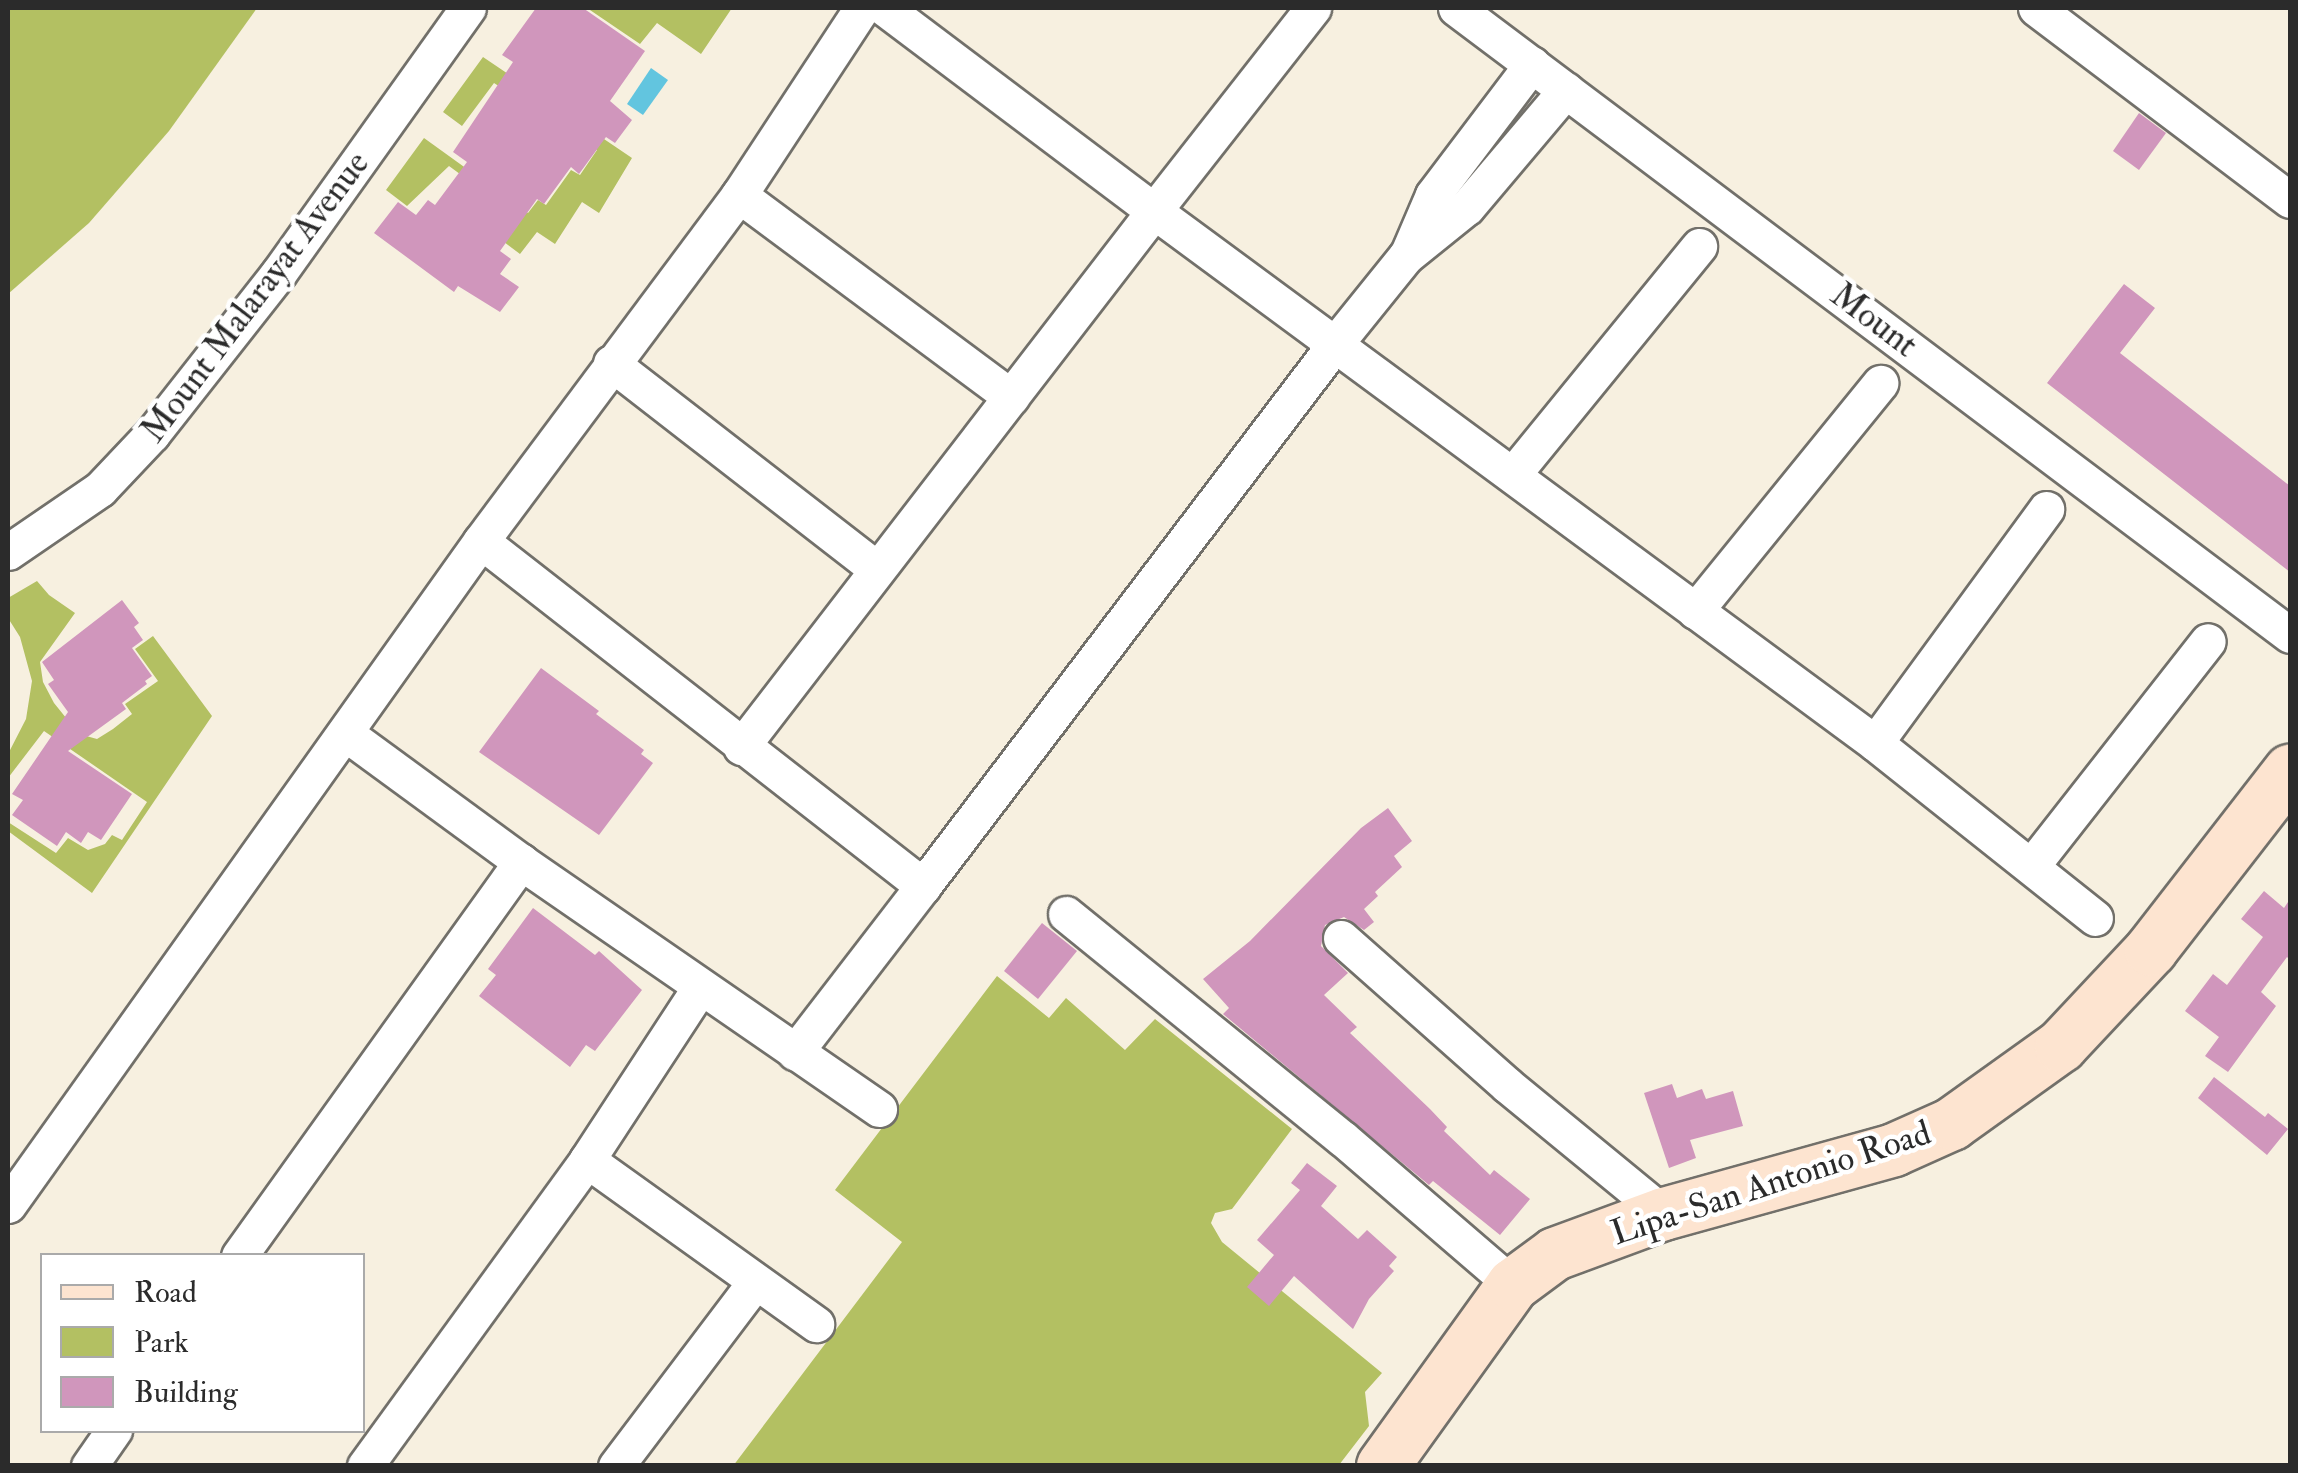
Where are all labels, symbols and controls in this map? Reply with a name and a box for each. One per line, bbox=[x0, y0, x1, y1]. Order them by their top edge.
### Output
street label: Mount Malarayat Avenue bbox=[132, 143, 378, 451]
street label: Mount bbox=[1822, 274, 1926, 366]
street label: Lipa-San Antonio Road bbox=[1606, 1112, 1936, 1254]
legend bbox=[40, 1253, 365, 1433]
text: Road bbox=[134, 1274, 197, 1311]
text: Park bbox=[134, 1324, 189, 1361]
text: Building bbox=[134, 1374, 238, 1411]

